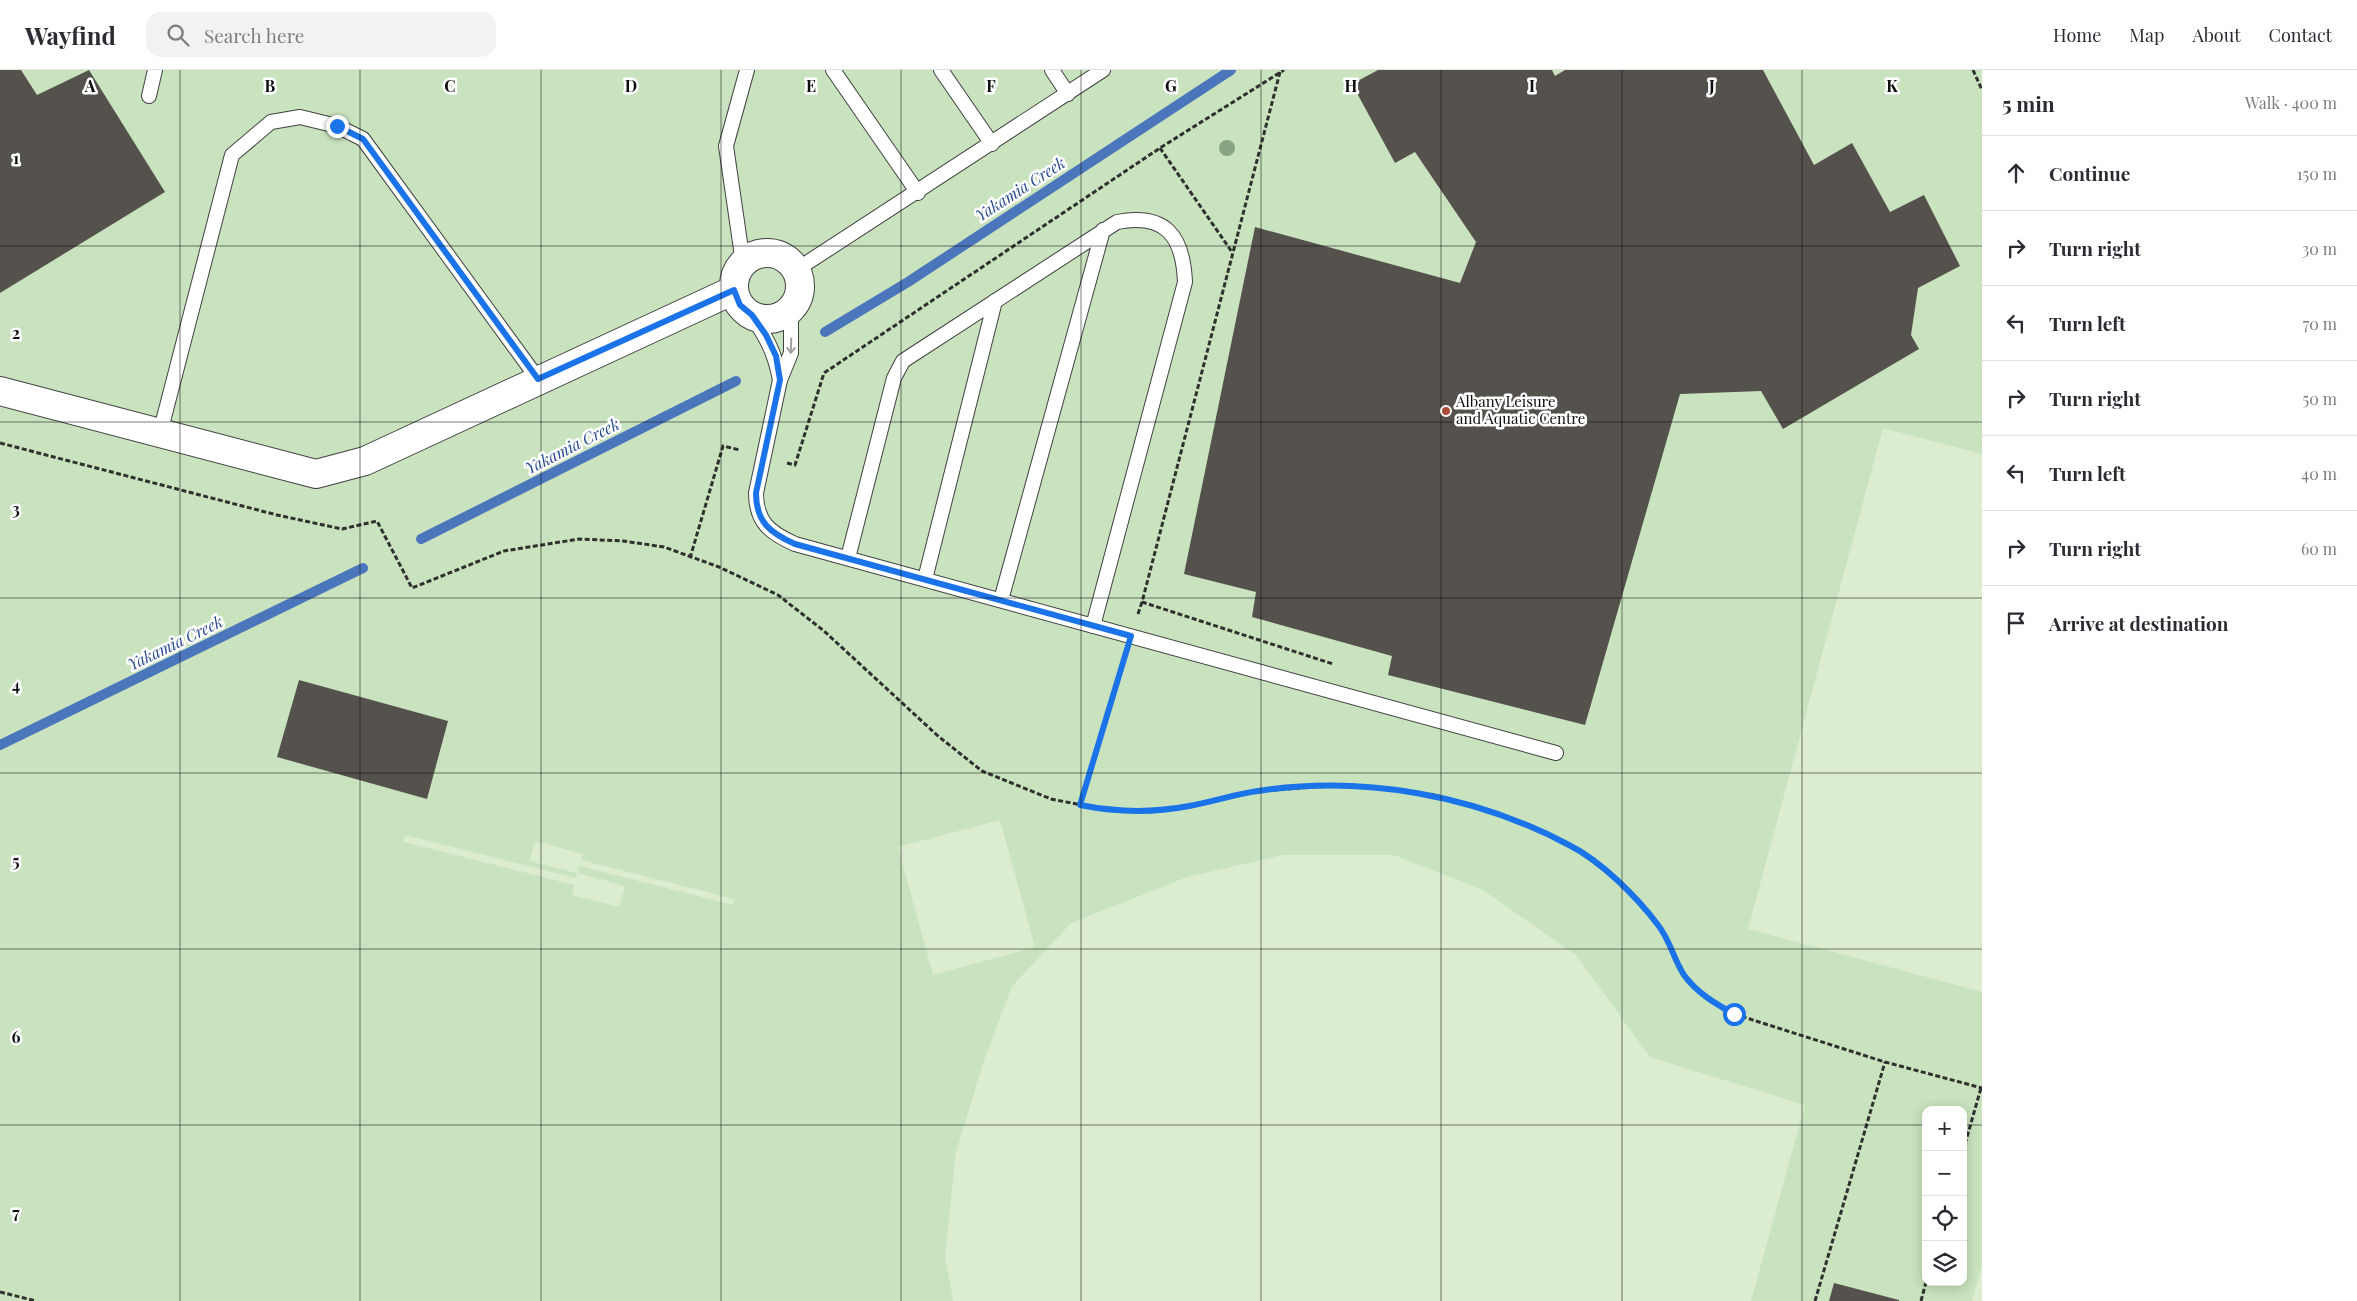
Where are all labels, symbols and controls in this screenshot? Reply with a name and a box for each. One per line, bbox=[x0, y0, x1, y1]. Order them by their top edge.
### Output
search box bbox=[146, 12, 496, 57]
text: Wayfind bbox=[25, 19, 116, 51]
icon: search bbox=[164, 21, 192, 49]
text: Search here bbox=[204, 22, 304, 48]
text: Home bbox=[2053, 23, 2101, 47]
text: Map bbox=[2129, 23, 2164, 47]
text: About bbox=[2192, 23, 2241, 47]
text: Contact bbox=[2269, 23, 2332, 47]
text: A bbox=[84, 75, 96, 96]
text: B bbox=[265, 75, 276, 96]
text: C bbox=[444, 75, 456, 96]
text: D bbox=[625, 75, 637, 96]
text: E bbox=[806, 75, 816, 96]
text: F bbox=[986, 75, 996, 96]
text: G bbox=[1165, 75, 1177, 96]
text: H bbox=[1345, 75, 1358, 96]
text: I bbox=[1529, 75, 1535, 96]
text: J bbox=[1708, 75, 1715, 96]
text: K bbox=[1886, 75, 1898, 96]
text: 5 min bbox=[2002, 89, 2055, 117]
text: Walk · 400 m bbox=[2245, 92, 2337, 113]
route end bbox=[326, 115, 349, 138]
text: 1 bbox=[13, 147, 19, 168]
water label: Yakamia Creek bbox=[971, 152, 1069, 226]
icon: ahead bbox=[2002, 159, 2030, 187]
text: Continue bbox=[2049, 160, 2130, 186]
text: 150 m bbox=[2297, 163, 2337, 184]
icon: right bbox=[2002, 234, 2030, 262]
text: Turn right bbox=[2049, 235, 2141, 261]
text: 30 m bbox=[2302, 238, 2337, 259]
icon: left bbox=[2002, 309, 2030, 337]
text: Turn left bbox=[2049, 310, 2126, 336]
text: 70 m bbox=[2303, 313, 2337, 334]
text: 2 bbox=[12, 322, 20, 343]
one-way arrow bbox=[787, 337, 796, 353]
icon: right bbox=[2002, 384, 2030, 412]
text: Turn right bbox=[2049, 385, 2141, 411]
text: 50 m bbox=[2303, 388, 2337, 409]
place label: Albany Leisure and Aquatic Centre bbox=[1455, 391, 1585, 428]
marker: Albany Leisure and Aquatic Centre bbox=[1440, 405, 1452, 417]
water label: Yakamia Creek bbox=[521, 413, 623, 478]
icon: left bbox=[2002, 459, 2030, 487]
text: Turn left bbox=[2049, 460, 2126, 486]
text: 40 m bbox=[2301, 463, 2337, 484]
text: 3 bbox=[12, 498, 20, 519]
icon: right bbox=[2002, 534, 2030, 562]
text: Turn right bbox=[2049, 535, 2141, 561]
text: 60 m bbox=[2301, 538, 2337, 559]
icon: arrive bbox=[2002, 609, 2030, 637]
water label: Yakamia Creek bbox=[124, 610, 226, 675]
text: Arrive at destination bbox=[2049, 610, 2229, 636]
text: 4 bbox=[12, 674, 20, 695]
text: 5 bbox=[12, 850, 20, 871]
route start bbox=[1723, 1003, 1746, 1026]
text: 6 bbox=[12, 1026, 21, 1047]
map controls bbox=[1922, 1106, 1967, 1286]
button: + bbox=[1922, 1106, 1967, 1151]
button: − bbox=[1922, 1151, 1967, 1196]
button: locate bbox=[1922, 1196, 1967, 1241]
text: 7 bbox=[12, 1202, 20, 1223]
button: layers bbox=[1922, 1241, 1967, 1286]

